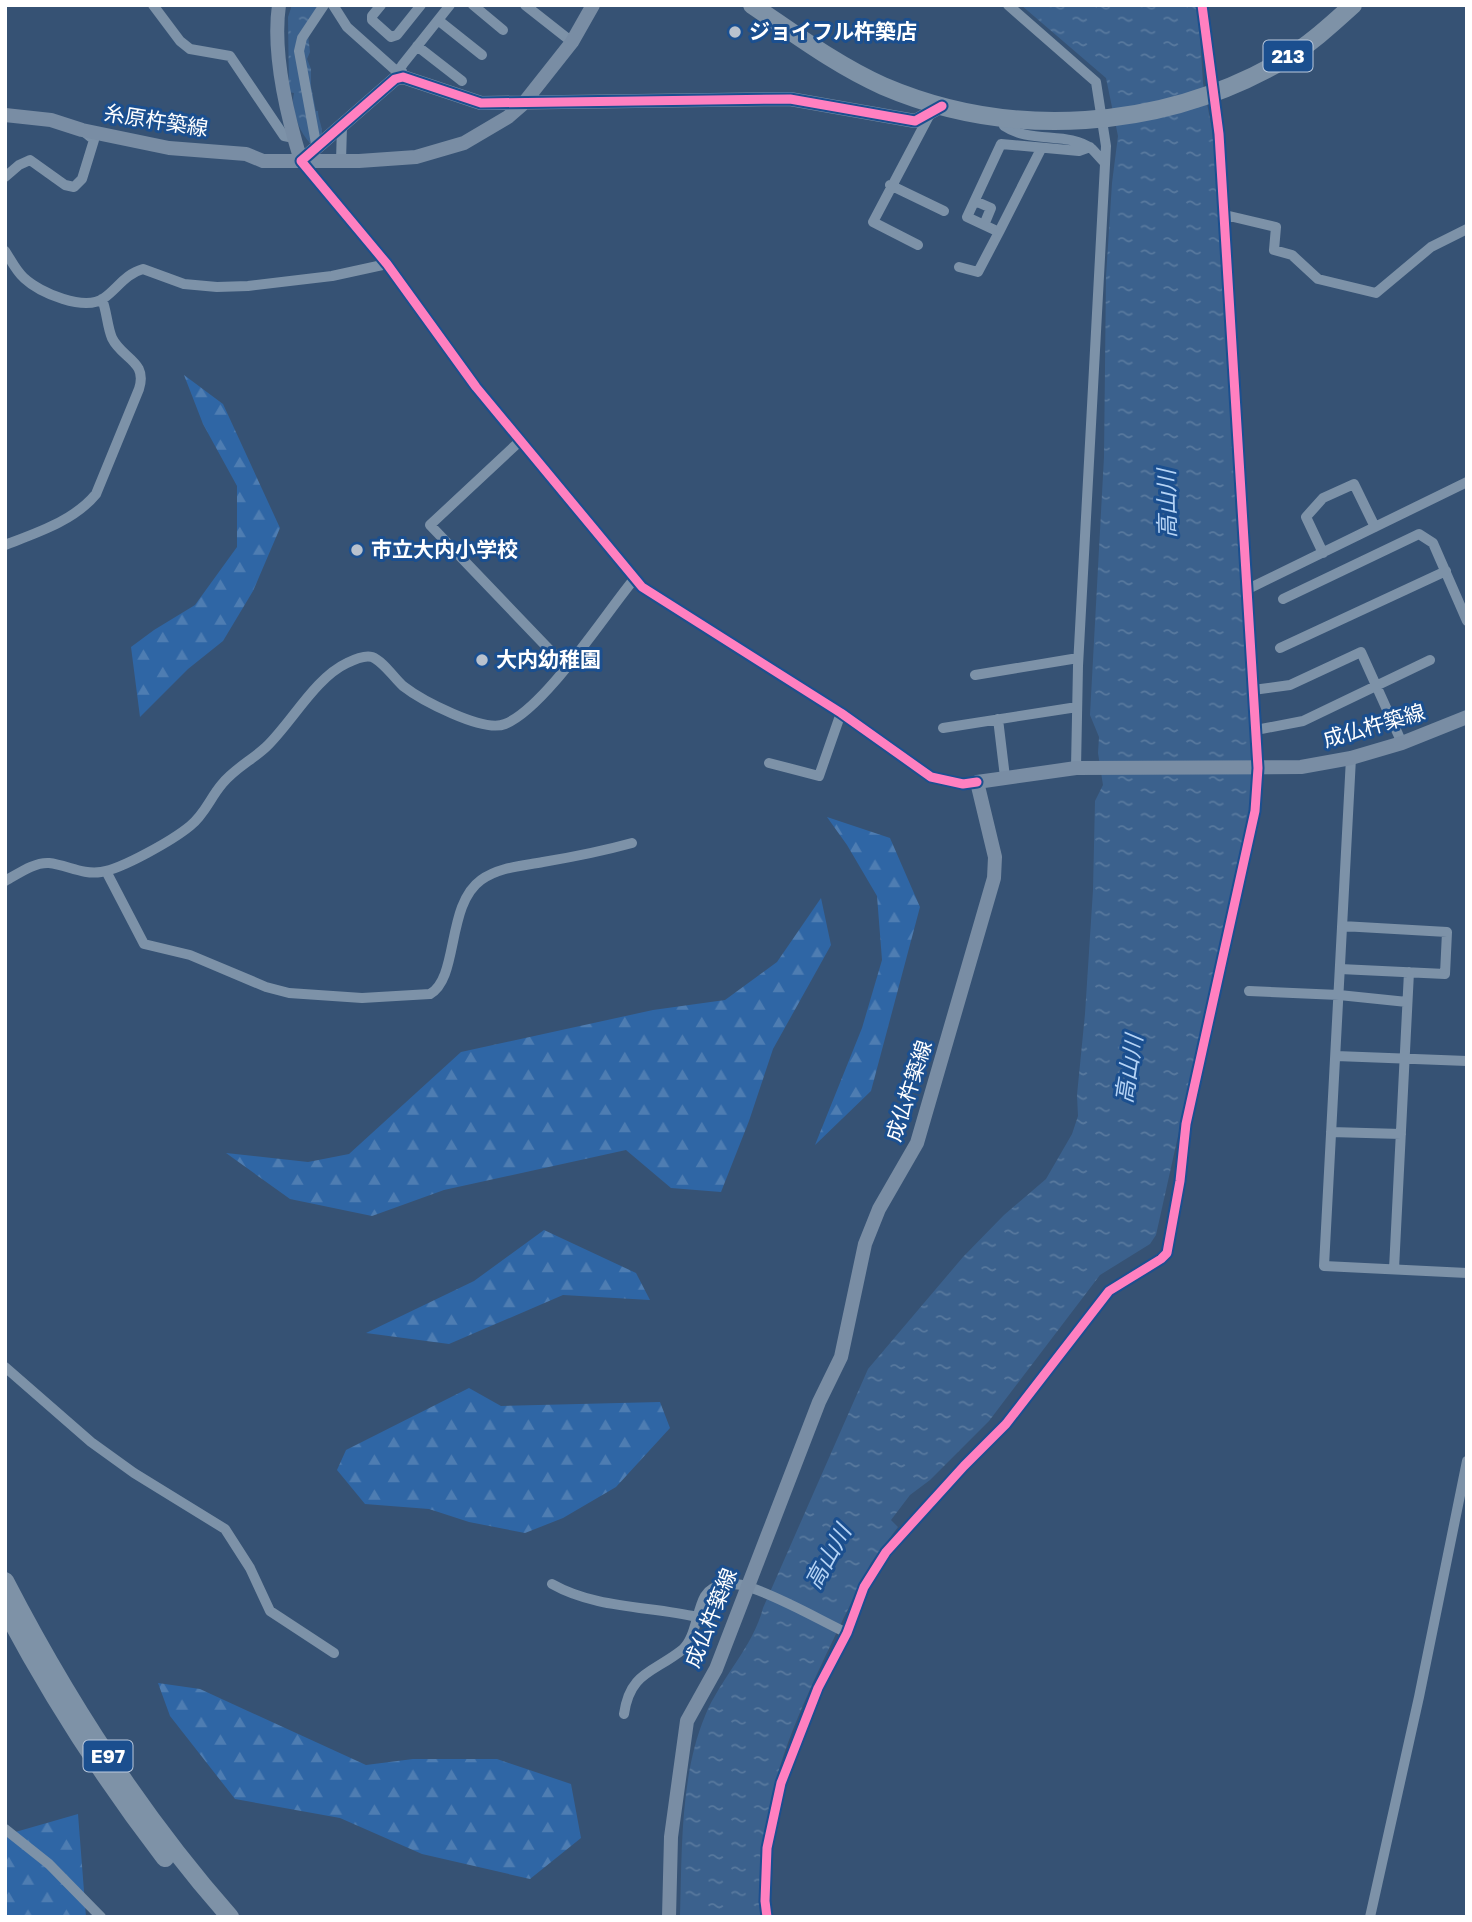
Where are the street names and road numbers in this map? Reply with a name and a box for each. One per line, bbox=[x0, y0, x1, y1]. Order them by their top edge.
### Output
road number: 213 bbox=[1264, 40, 1312, 72]
street label: 糸原杵築線 bbox=[102, 99, 210, 141]
street label: 成仏杵築線 bbox=[1320, 698, 1428, 752]
street label: 成仏杵築線 bbox=[879, 1037, 937, 1145]
street label: 成仏杵築線 bbox=[678, 1564, 742, 1671]
road number: E97 bbox=[84, 1740, 132, 1772]

